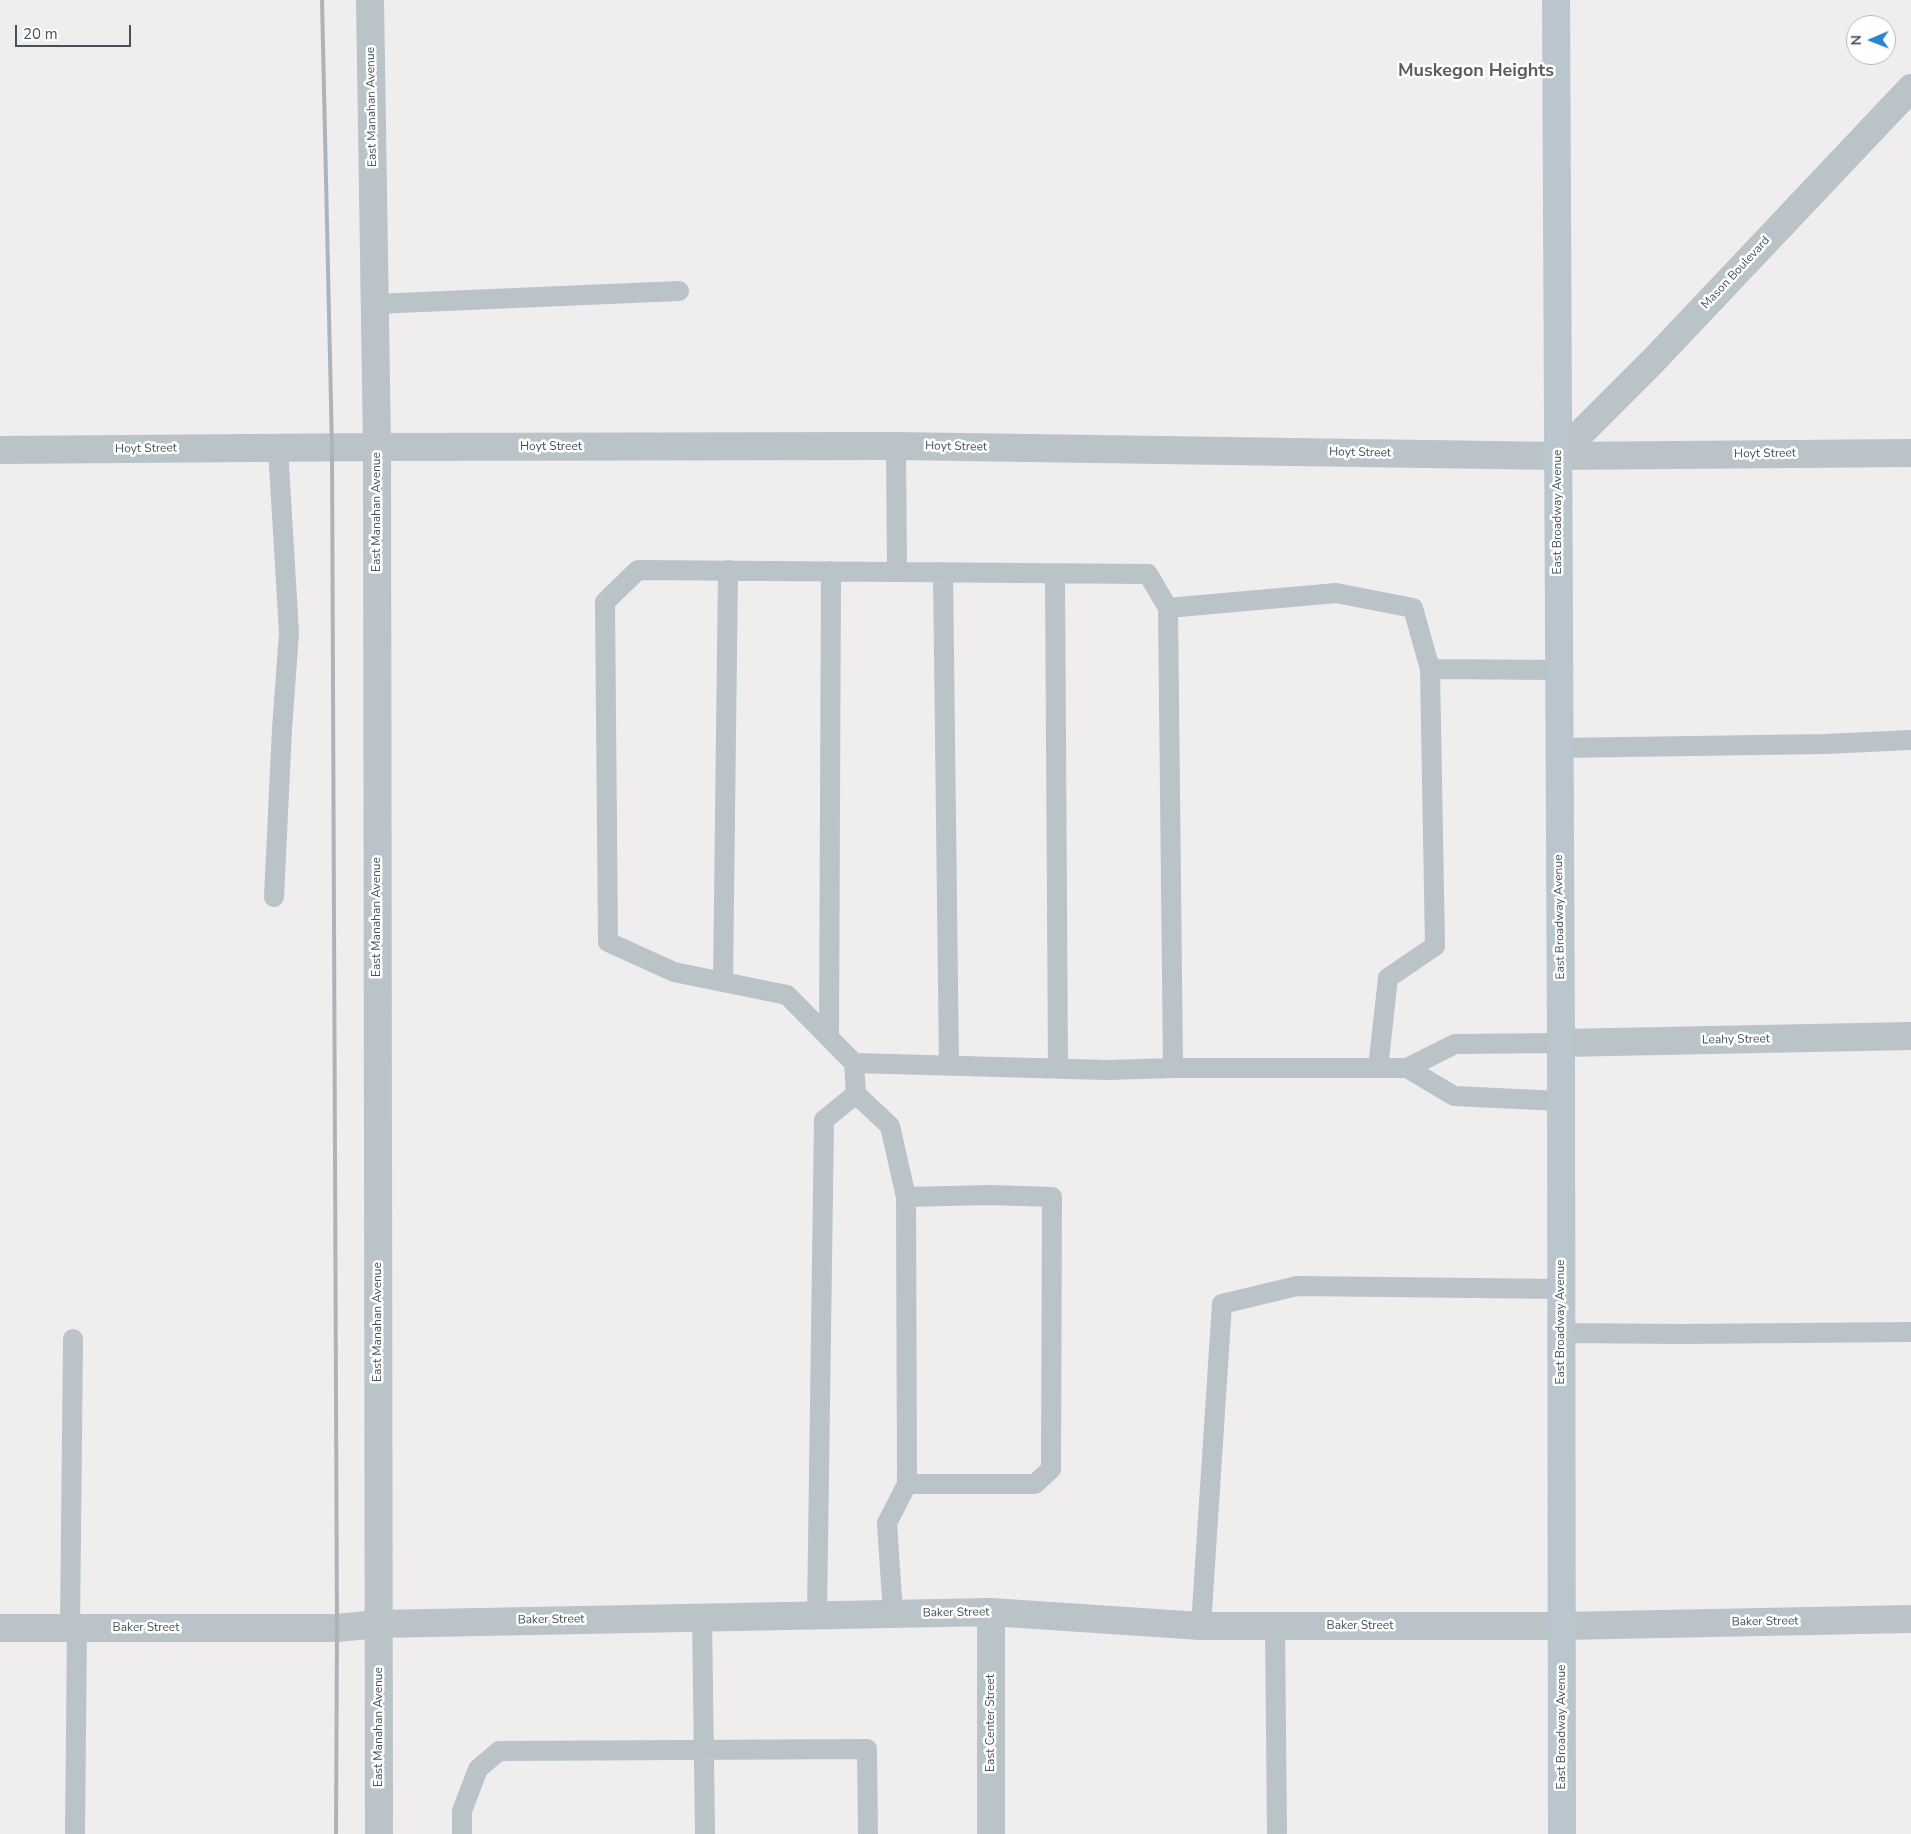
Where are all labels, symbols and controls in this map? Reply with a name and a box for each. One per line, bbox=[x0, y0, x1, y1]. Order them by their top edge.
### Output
scale bar bbox=[18, 15, 134, 47]
north arrow bbox=[1846, 15, 1896, 65]
text: 20 m bbox=[23, 24, 58, 44]
text: N bbox=[1847, 35, 1866, 46]
street label: East Manahan Avenue bbox=[364, 47, 380, 167]
district label: Muskegon Heights bbox=[1398, 61, 1554, 83]
street label: Mason Boulevard bbox=[1699, 234, 1773, 312]
street label: Hoyt Street bbox=[925, 439, 987, 455]
street label: Hoyt Street bbox=[520, 440, 582, 454]
street label: Hoyt Street bbox=[115, 441, 177, 457]
street label: Hoyt Street bbox=[1329, 445, 1391, 461]
street label: Hoyt Street bbox=[1734, 446, 1796, 462]
street label: East Broadway Avenue bbox=[1551, 450, 1565, 574]
street label: East Manahan Avenue bbox=[370, 452, 384, 572]
street label: East Broadway Avenue bbox=[1552, 854, 1568, 980]
street label: East Manahan Avenue bbox=[370, 857, 384, 977]
street label: Leahy Street bbox=[1702, 1032, 1770, 1048]
street label: East Broadway Avenue bbox=[1554, 1260, 1568, 1384]
street label: East Manahan Avenue bbox=[371, 1262, 385, 1382]
street label: Baker Street bbox=[922, 1605, 990, 1621]
street label: Baker Street bbox=[517, 1612, 585, 1628]
street label: Baker Street bbox=[1731, 1614, 1799, 1630]
street label: Baker Street bbox=[1327, 1619, 1393, 1633]
street label: Baker Street bbox=[113, 1621, 179, 1635]
street label: East Broadway Avenue bbox=[1555, 1665, 1569, 1789]
street label: East Manahan Avenue bbox=[372, 1667, 386, 1787]
street label: East Center Street bbox=[984, 1674, 998, 1772]

